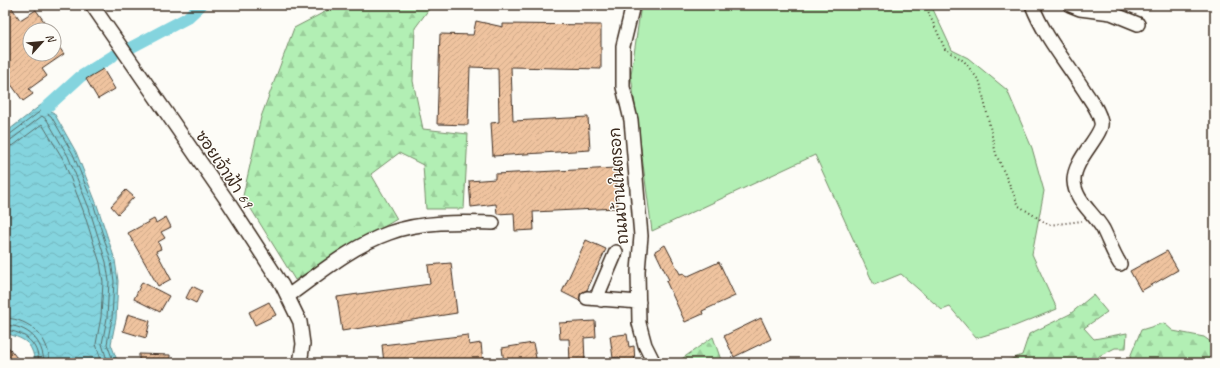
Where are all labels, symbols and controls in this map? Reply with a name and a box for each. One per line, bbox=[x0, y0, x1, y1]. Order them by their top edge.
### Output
north arrow bbox=[22, 22, 62, 62]
text: N bbox=[43, 31, 60, 46]
street label: ซอยเจ้าฟ้า 69 bbox=[191, 126, 259, 214]
street label: ถนนบ้านในตรอก bbox=[603, 127, 633, 245]

